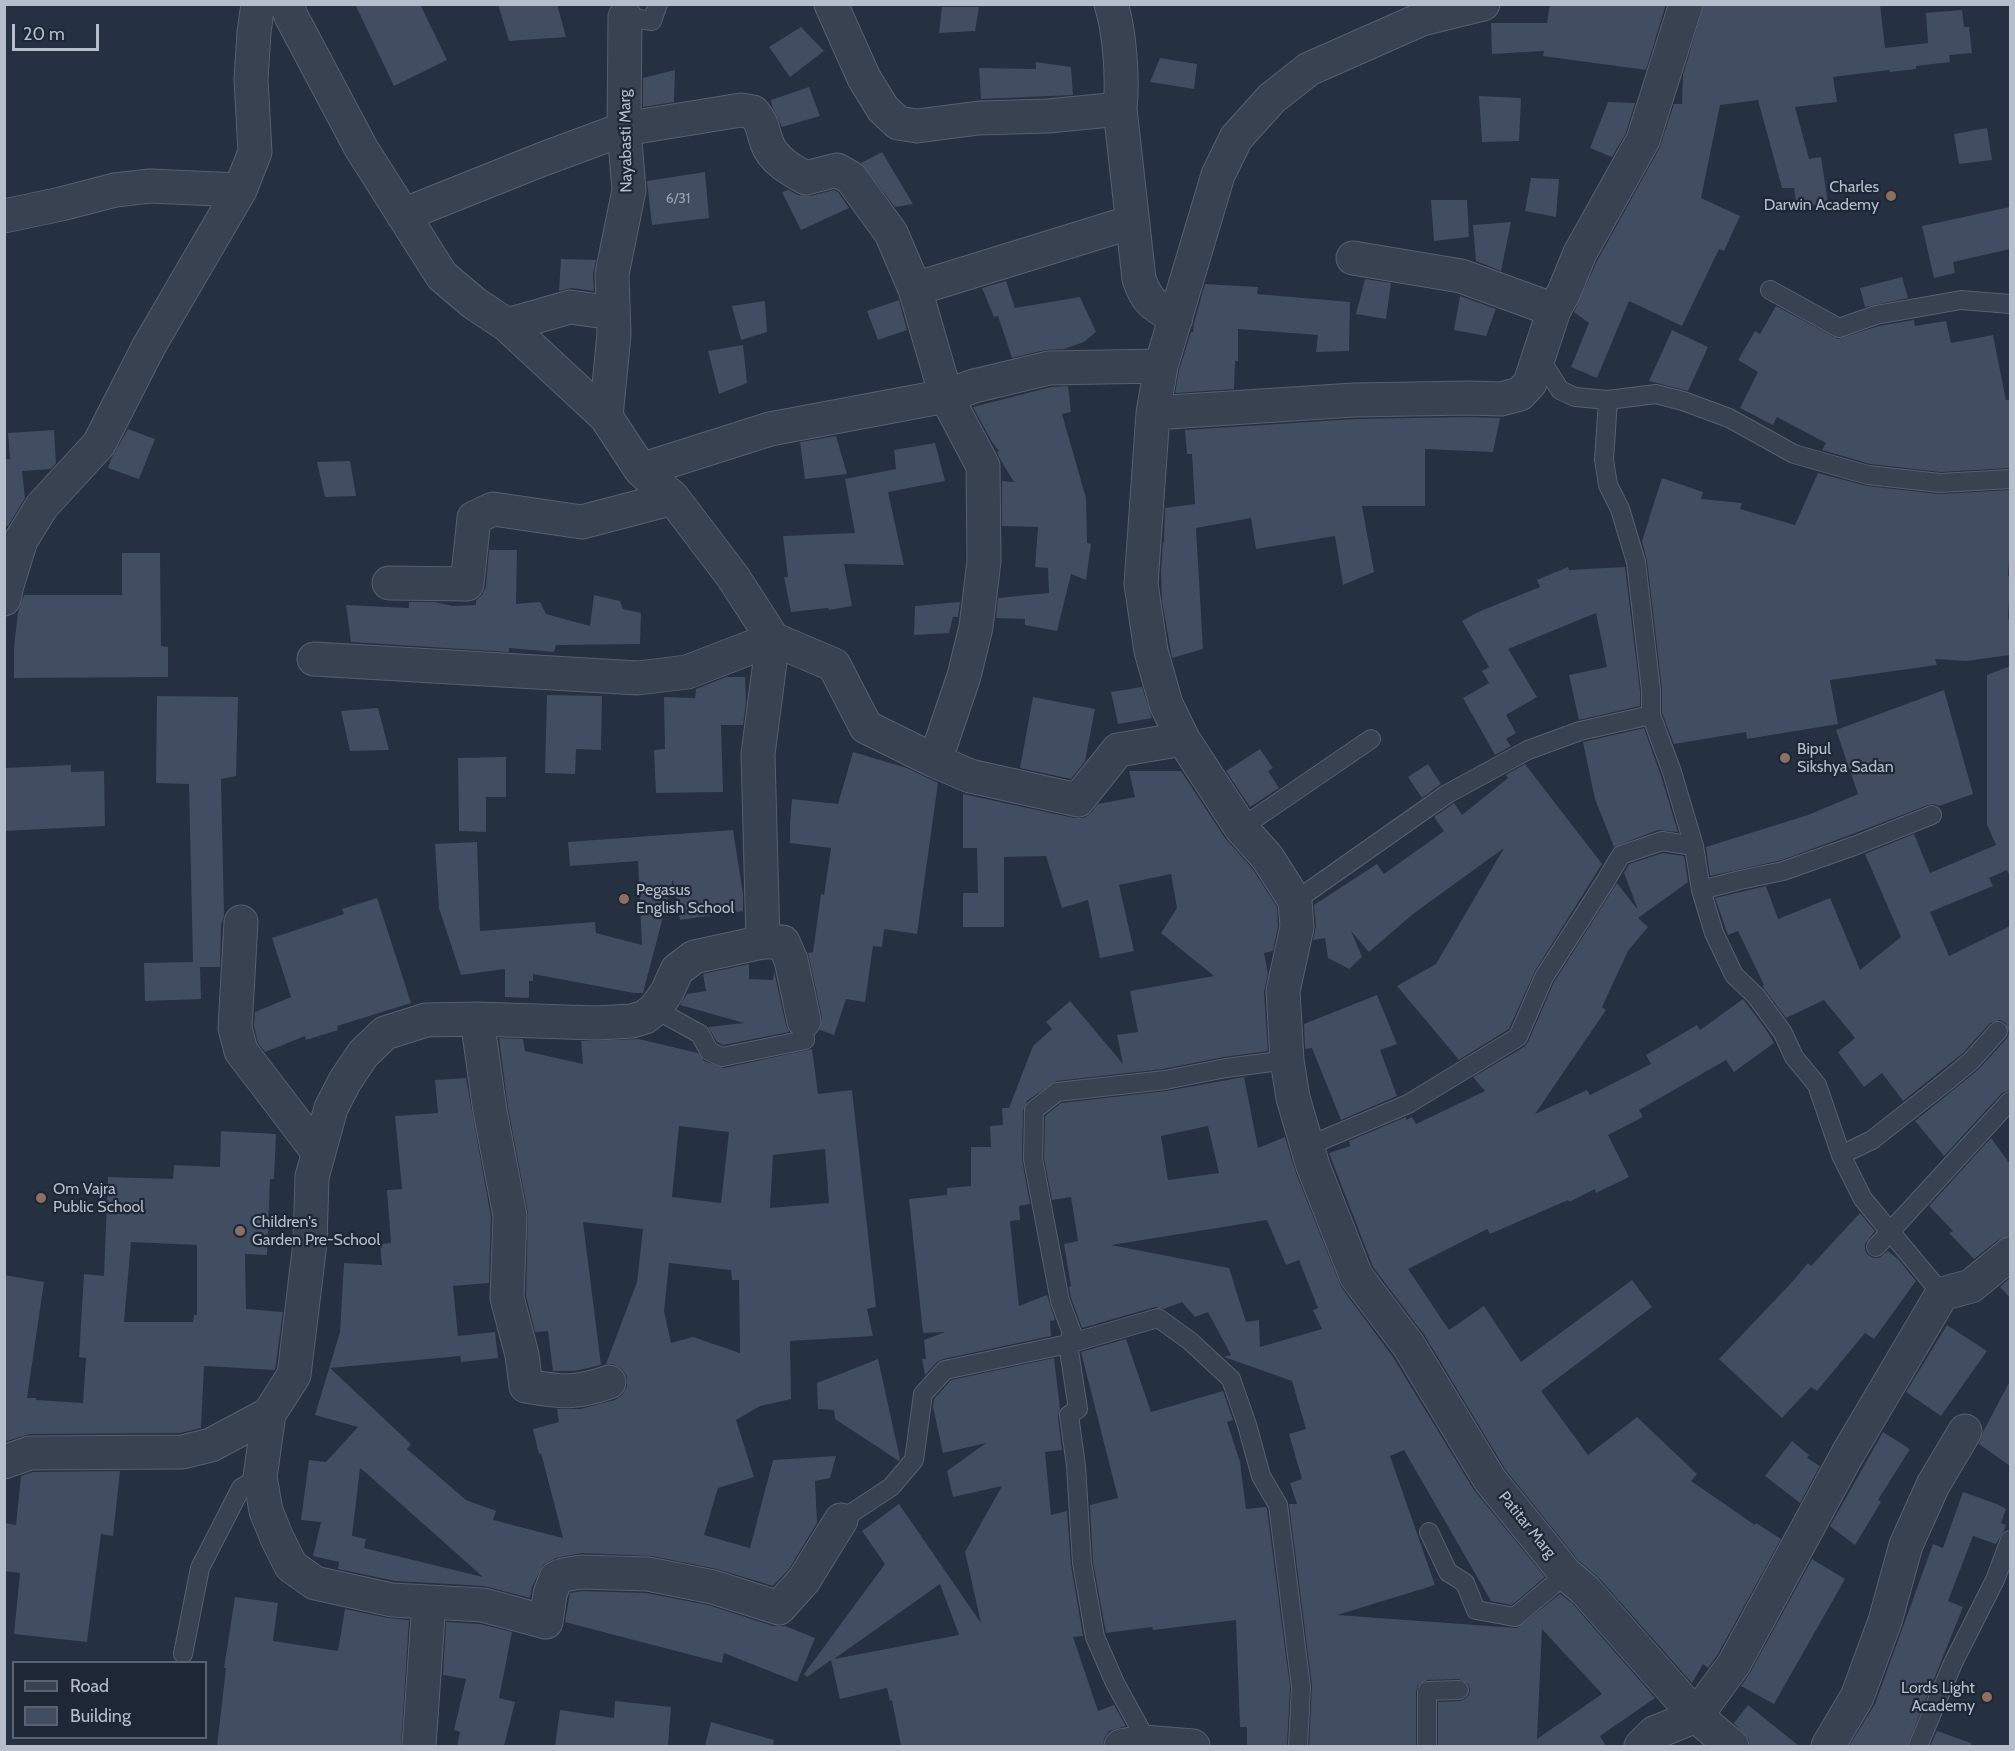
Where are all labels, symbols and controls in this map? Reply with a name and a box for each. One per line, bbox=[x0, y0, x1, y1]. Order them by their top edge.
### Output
scale bar bbox=[15, 12, 102, 50]
text: 20 m bbox=[23, 23, 65, 45]
street label: Nayabasti Marg bbox=[616, 89, 636, 193]
place label: Charles Darwin Academy bbox=[1764, 177, 1879, 215]
marker: Charles Darwin Academy bbox=[1884, 189, 1898, 203]
house number: 6/31 bbox=[666, 191, 690, 207]
place label: Bipul Sikshya Sadan bbox=[1797, 739, 1894, 777]
marker: Bipul Sikshya Sadan bbox=[1778, 751, 1792, 765]
place label: Pegasus English School bbox=[636, 880, 734, 918]
marker: Pegasus English School bbox=[617, 892, 631, 906]
place label: Om Vajra Public School bbox=[53, 1179, 144, 1217]
marker: Om Vajra Public School bbox=[34, 1191, 48, 1205]
place label: Children's Garden Pre-School bbox=[252, 1212, 380, 1250]
marker: Children's Garden Pre-School bbox=[233, 1224, 247, 1238]
street label: Patitar Marg bbox=[1494, 1488, 1560, 1562]
legend bbox=[12, 1661, 207, 1739]
text: Road bbox=[70, 1675, 109, 1697]
place label: Lords Light Academy bbox=[1901, 1678, 1975, 1716]
marker: Lords Light Academy bbox=[1980, 1690, 1994, 1704]
text: Building bbox=[70, 1705, 131, 1727]

